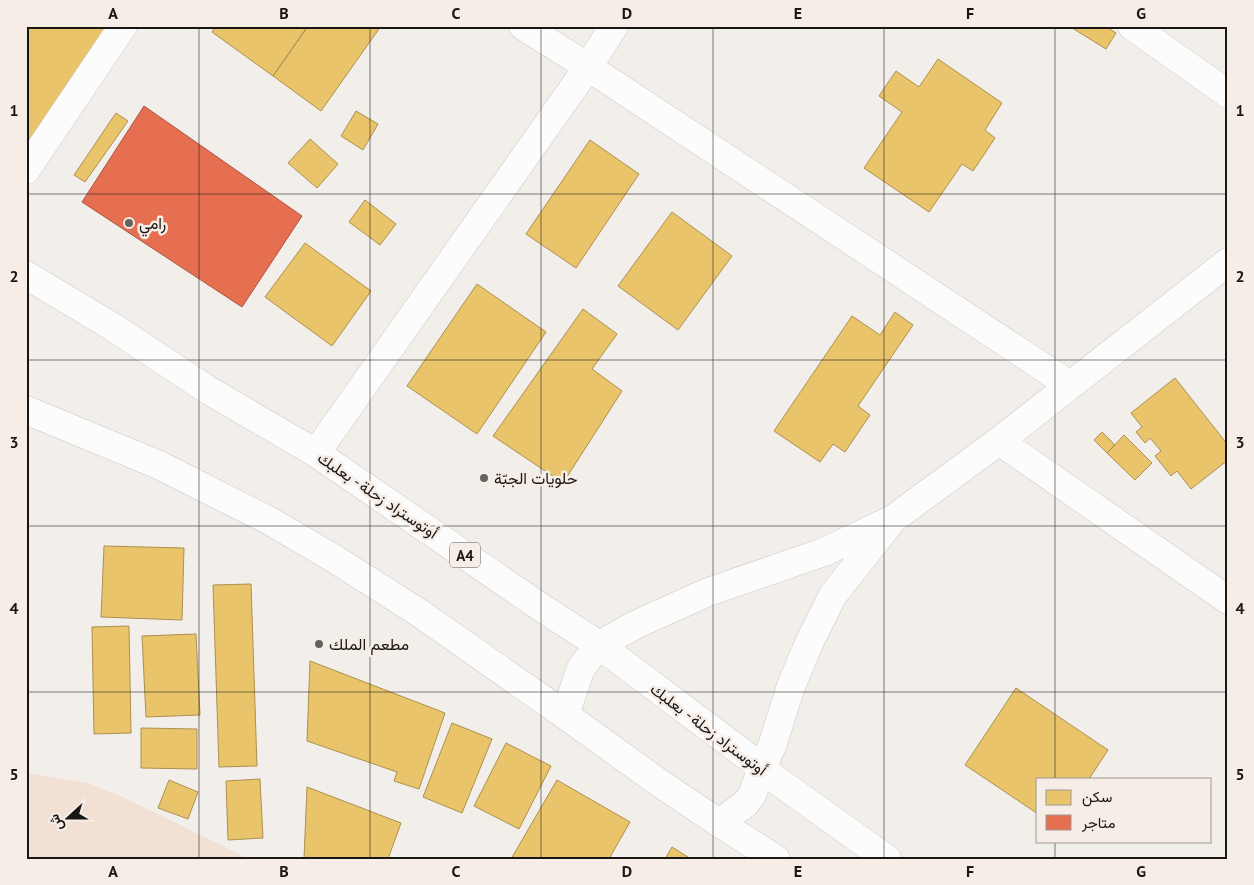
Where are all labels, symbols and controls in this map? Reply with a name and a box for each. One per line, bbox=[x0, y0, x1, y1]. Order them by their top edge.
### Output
text: A bbox=[108, 3, 118, 23]
text: B bbox=[279, 3, 289, 23]
text: C bbox=[452, 3, 461, 23]
text: D bbox=[622, 3, 632, 23]
text: E bbox=[794, 3, 802, 23]
text: F bbox=[966, 3, 974, 23]
text: G bbox=[1136, 3, 1146, 23]
text: 1 bbox=[9, 100, 19, 120]
text: 1 bbox=[1235, 100, 1245, 120]
place label: رامي bbox=[139, 213, 166, 237]
marker: رامي bbox=[123, 217, 135, 229]
text: 2 bbox=[9, 266, 19, 286]
text: 2 bbox=[1235, 266, 1245, 286]
text: 3 bbox=[9, 432, 19, 452]
text: 3 bbox=[1235, 432, 1245, 452]
street label: أوتوستراد زحلة - بعلبك bbox=[313, 447, 442, 544]
place label: حلويات الجبّة bbox=[494, 468, 578, 489]
marker: حلويات الجبّة bbox=[478, 472, 490, 484]
road number: A4 bbox=[450, 542, 480, 568]
text: 4 bbox=[9, 598, 19, 618]
text: 4 bbox=[1235, 598, 1245, 618]
place label: مطعم الملك bbox=[329, 634, 409, 655]
marker: مطعم الملك bbox=[313, 638, 325, 650]
street label: أوتوستراد زحلة - بعلبك bbox=[646, 679, 772, 780]
text: 5 bbox=[9, 764, 19, 784]
text: 5 bbox=[1235, 764, 1245, 784]
legend bbox=[1036, 778, 1212, 842]
text: سكن bbox=[1082, 787, 1112, 807]
north arrow bbox=[42, 792, 92, 842]
text: ش bbox=[44, 811, 67, 834]
text: متاجر bbox=[1081, 813, 1116, 832]
text: A bbox=[108, 861, 118, 881]
text: B bbox=[279, 861, 289, 881]
text: C bbox=[452, 861, 461, 881]
text: D bbox=[622, 861, 632, 881]
text: E bbox=[794, 861, 802, 881]
text: F bbox=[966, 861, 974, 881]
text: G bbox=[1136, 861, 1146, 881]

